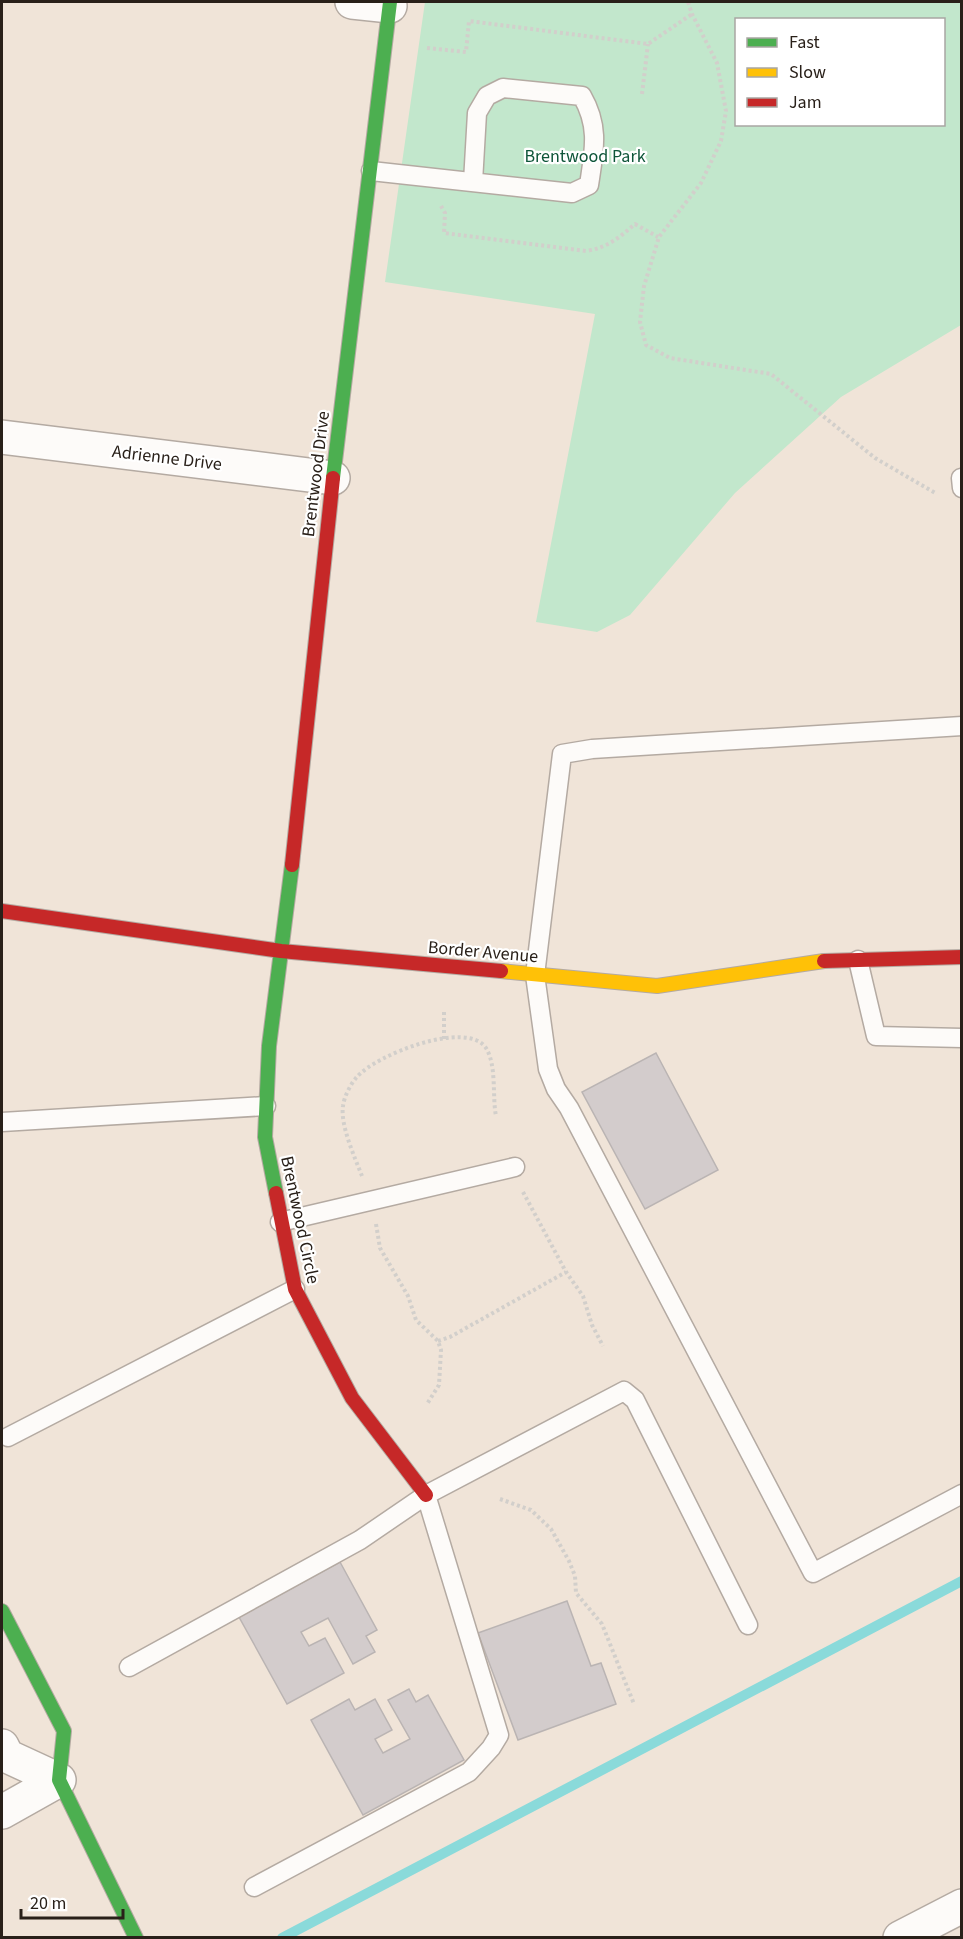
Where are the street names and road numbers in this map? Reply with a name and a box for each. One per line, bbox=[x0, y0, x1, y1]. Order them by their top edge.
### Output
street label: Brentwood Drive bbox=[296, 410, 336, 538]
street label: Adrienne Drive bbox=[111, 439, 223, 477]
street label: Border Avenue bbox=[427, 935, 539, 969]
street label: Brentwood Circle bbox=[274, 1154, 326, 1286]

